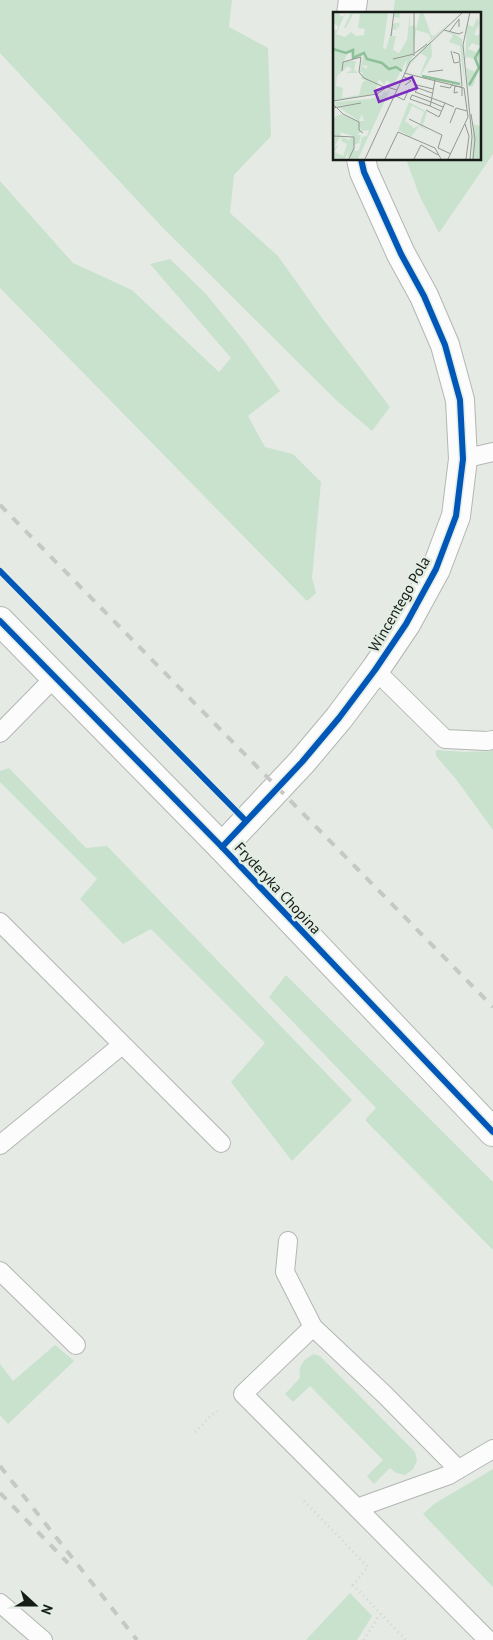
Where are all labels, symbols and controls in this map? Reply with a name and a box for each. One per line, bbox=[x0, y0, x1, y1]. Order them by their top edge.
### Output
inset map bbox=[333, 12, 480, 160]
street label: Wincentego Pola bbox=[364, 553, 434, 655]
street label: Fryderyka Chopina bbox=[231, 838, 325, 938]
north arrow bbox=[10, 1580, 60, 1630]
text: N bbox=[37, 1602, 57, 1617]

